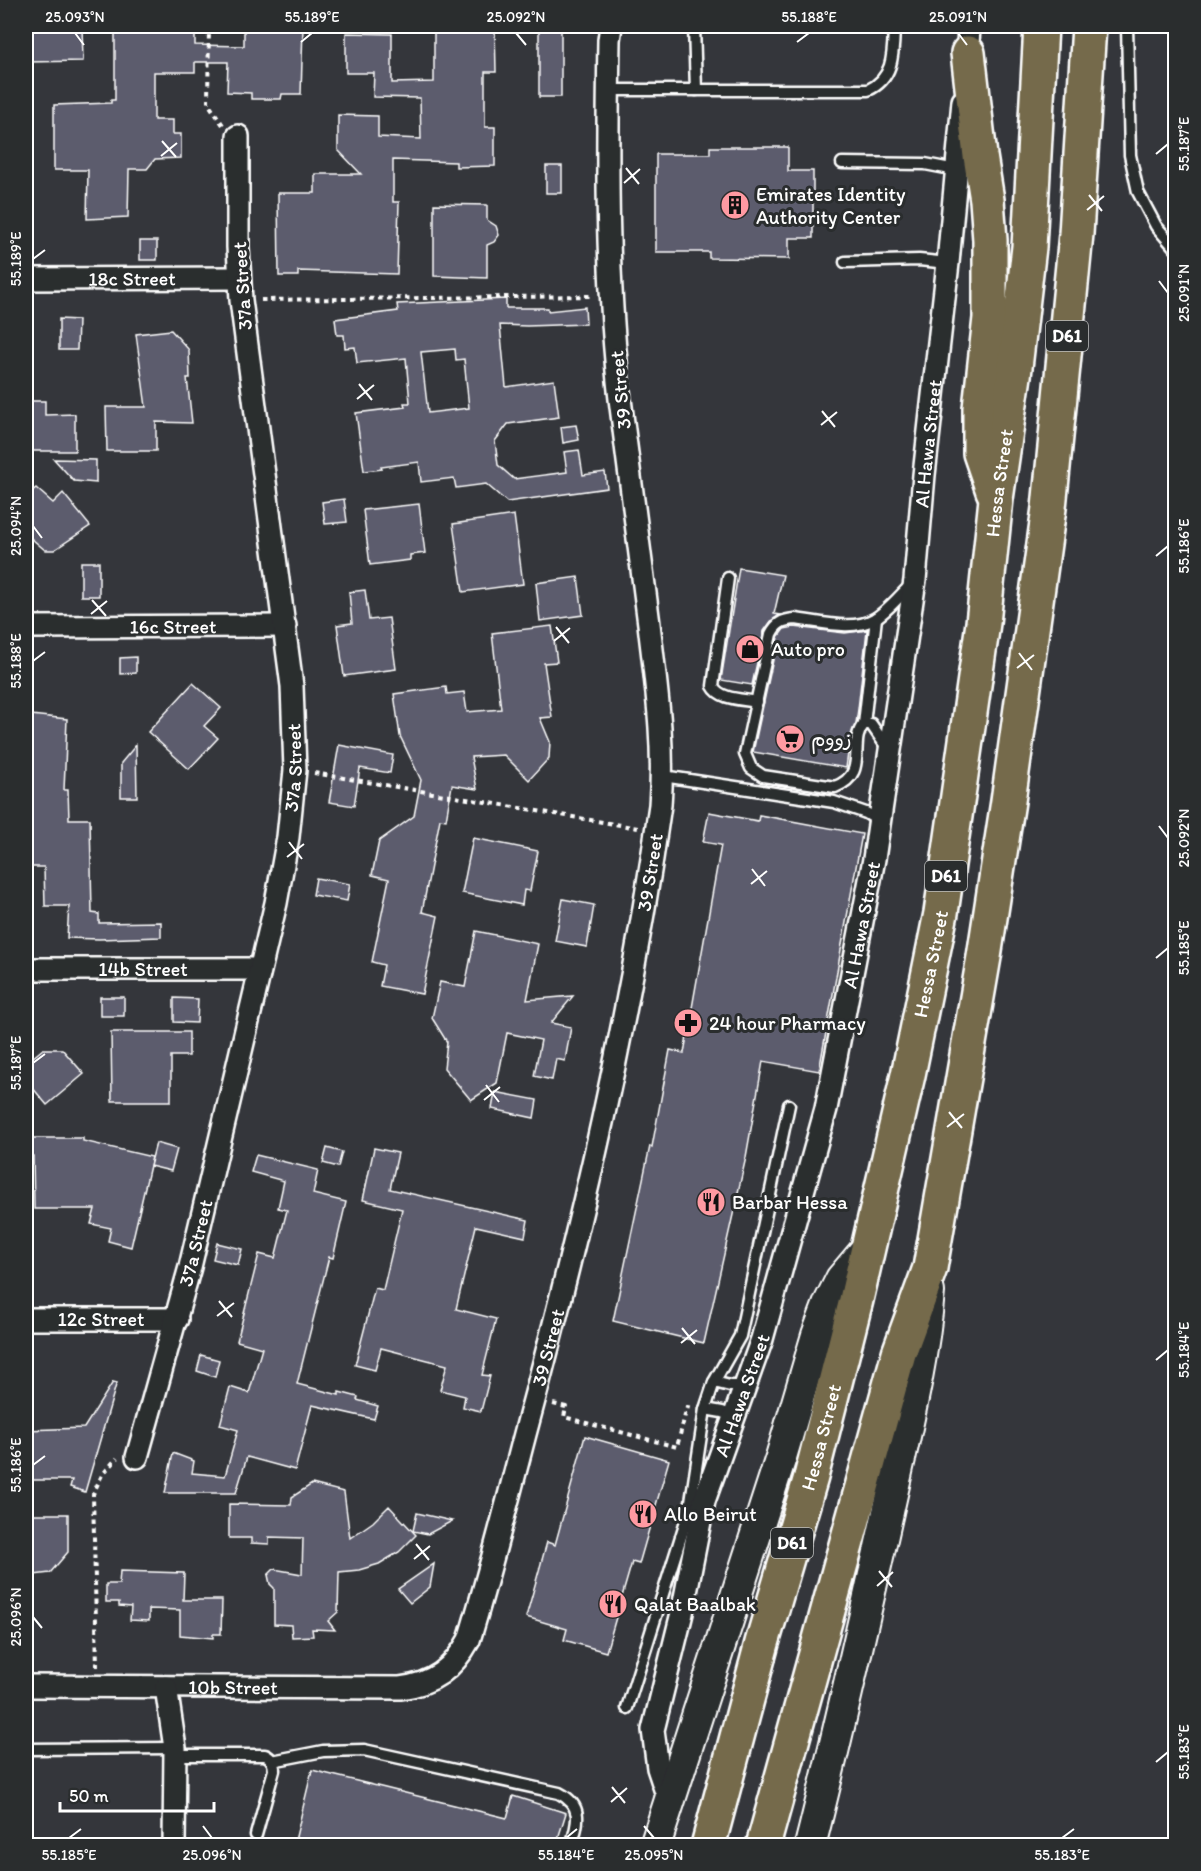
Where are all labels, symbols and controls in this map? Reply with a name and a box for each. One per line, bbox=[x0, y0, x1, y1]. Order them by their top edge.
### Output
text: 25.093°N bbox=[45, 8, 105, 26]
text: 55.189°E bbox=[284, 8, 340, 26]
text: 25.092°N bbox=[487, 8, 545, 26]
text: 55.188°E bbox=[781, 8, 837, 26]
text: 25.091°N bbox=[929, 8, 987, 26]
text: 55.187°E bbox=[1175, 117, 1193, 171]
place label: Emirates Identity Authority Center bbox=[756, 182, 906, 229]
building icon: Emirates Identity Authority Center bbox=[719, 189, 751, 221]
text: 55.189°E bbox=[7, 231, 25, 287]
street label: 37a Street bbox=[227, 241, 257, 331]
text: 25.091°N bbox=[1175, 264, 1193, 322]
street label: 18c Street bbox=[88, 266, 176, 291]
road number: D61 bbox=[1046, 321, 1088, 351]
street label: 39 Street bbox=[604, 350, 636, 430]
street label: Al Hawa Street bbox=[909, 378, 947, 509]
street label: Hessa Street bbox=[980, 427, 1018, 538]
text: 25.094°N bbox=[7, 496, 25, 556]
text: 55.186°E bbox=[1175, 518, 1193, 574]
street label: 16c Street bbox=[129, 614, 217, 639]
text: 55.188°E bbox=[7, 633, 25, 689]
shop icon: Auto pro bbox=[734, 633, 766, 665]
place label: Auto pro bbox=[771, 637, 845, 661]
street label: 37a Street bbox=[279, 723, 307, 813]
supermarket icon: زووم bbox=[774, 723, 806, 755]
place label: زووم bbox=[811, 727, 852, 754]
text: 25.092°N bbox=[1175, 809, 1193, 867]
street label: 39 Street bbox=[632, 832, 668, 913]
street label: Al Hawa Street bbox=[837, 859, 885, 990]
road number: D61 bbox=[925, 861, 967, 891]
street label: Hessa Street bbox=[908, 908, 953, 1020]
text: 55.185°E bbox=[1175, 920, 1193, 976]
street label: 14b Street bbox=[98, 957, 188, 981]
pharmacy icon: 24 hour Pharmacy bbox=[672, 1007, 704, 1039]
place label: 24 hour Pharmacy bbox=[709, 1011, 866, 1035]
text: 55.187°E bbox=[7, 1036, 25, 1090]
restaurant icon: Barbar Hessa bbox=[695, 1186, 727, 1218]
place label: Barbar Hessa bbox=[732, 1190, 848, 1214]
street label: 37a Street bbox=[173, 1197, 218, 1289]
street label: 39 Street bbox=[526, 1306, 569, 1389]
street label: 12c Street bbox=[58, 1307, 144, 1331]
text: 55.184°E bbox=[1175, 1322, 1193, 1378]
street label: Al Hawa Street bbox=[709, 1331, 775, 1460]
street label: Hessa Street bbox=[796, 1381, 846, 1493]
text: 55.186°E bbox=[7, 1437, 25, 1493]
restaurant icon: Allo Beirut bbox=[627, 1498, 659, 1530]
place label: Allo Beirut bbox=[664, 1502, 757, 1526]
road number: D61 bbox=[771, 1528, 813, 1558]
text: 25.096°N bbox=[7, 1587, 25, 1647]
restaurant icon: Qalat Baalbak bbox=[597, 1588, 629, 1620]
place label: Qalat Baalbak bbox=[634, 1592, 756, 1616]
street label: 10b Street bbox=[188, 1675, 278, 1699]
text: 55.183°E bbox=[1175, 1724, 1193, 1780]
scale bar bbox=[60, 1775, 214, 1813]
text: 50 m bbox=[69, 1785, 109, 1807]
text: 55.185°E bbox=[41, 1846, 97, 1864]
text: 25.096°N bbox=[182, 1846, 242, 1864]
text: 55.184°E bbox=[538, 1846, 594, 1864]
text: 25.095°N bbox=[625, 1846, 683, 1864]
text: 55.183°E bbox=[1034, 1846, 1090, 1864]

